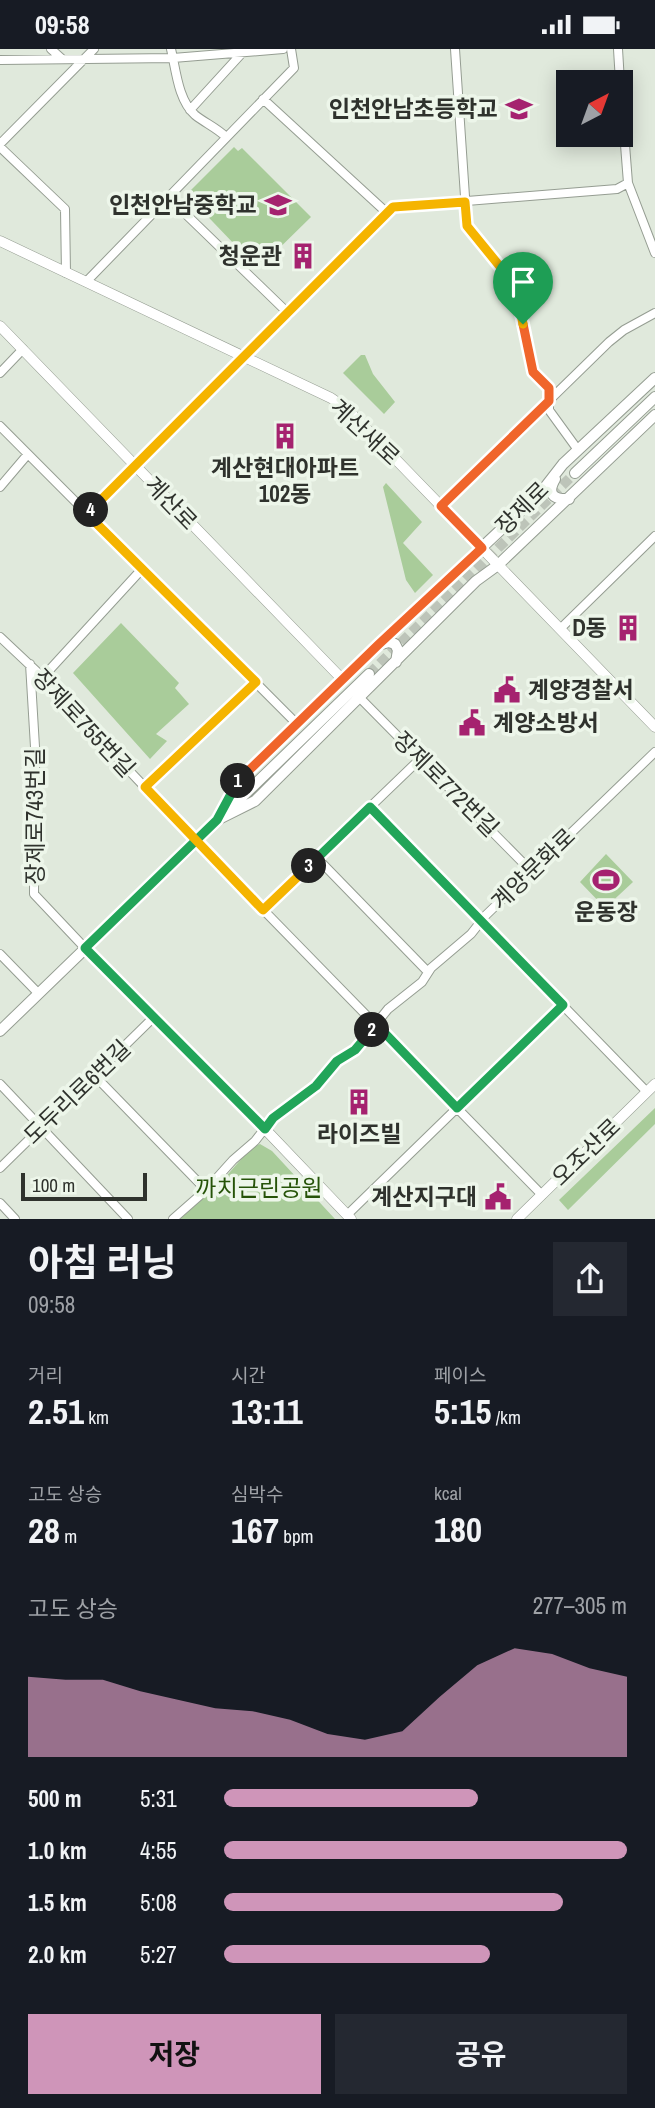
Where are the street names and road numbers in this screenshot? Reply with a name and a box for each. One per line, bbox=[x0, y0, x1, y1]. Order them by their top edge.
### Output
street label: 계산새로 bbox=[324, 391, 407, 472]
street label: 계산로 bbox=[138, 469, 205, 536]
street label: 장제로 bbox=[488, 474, 555, 541]
street label: 장제로755번길 bbox=[26, 662, 143, 783]
street label: 장제로772번길 bbox=[387, 724, 506, 843]
street label: 장제로743번길 bbox=[19, 747, 50, 885]
street label: 계양문화로 bbox=[484, 821, 581, 917]
street label: 도두리로6번길 bbox=[16, 1033, 137, 1151]
street label: 오조산로 bbox=[544, 1111, 627, 1192]

